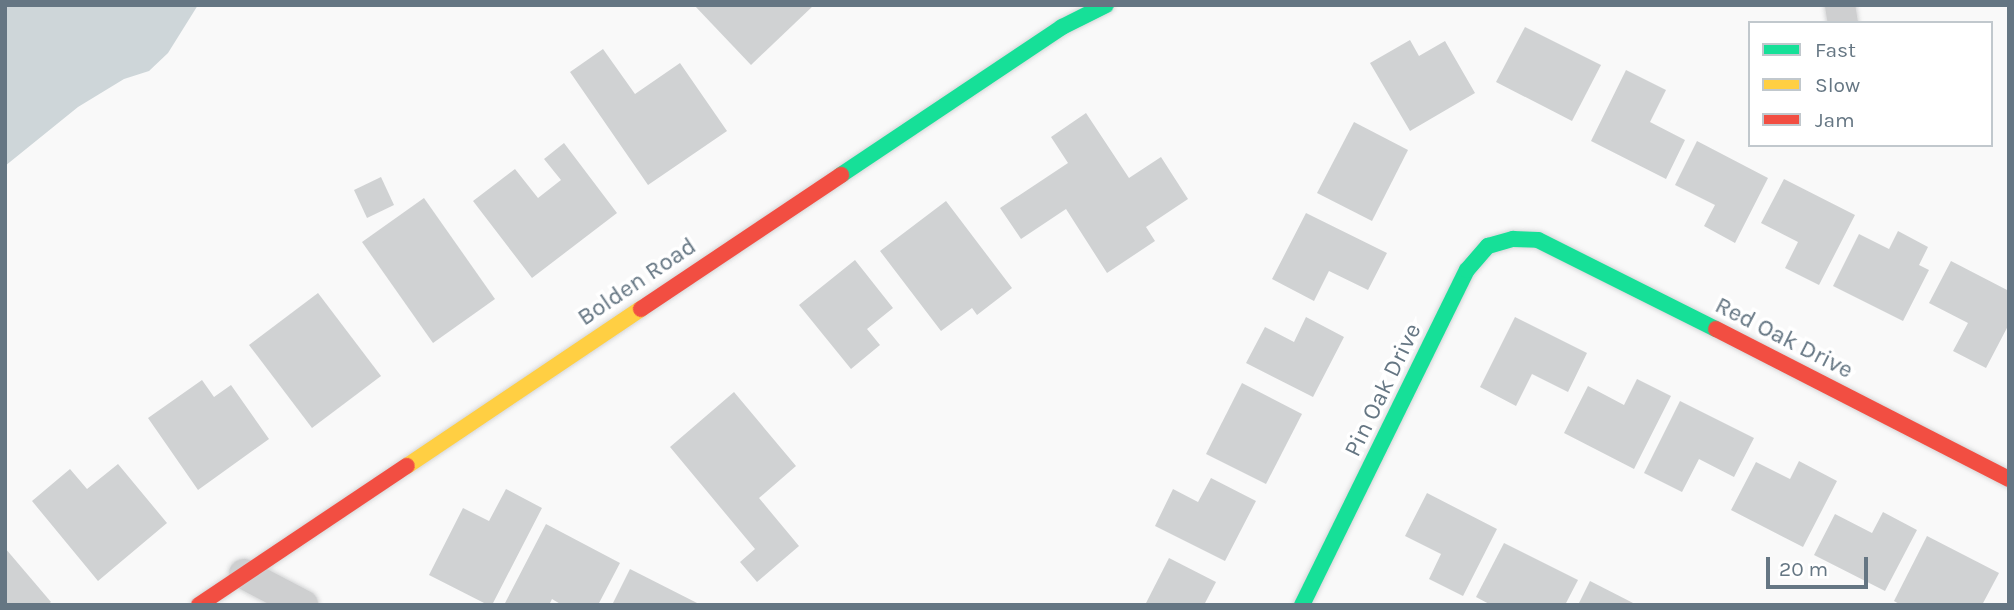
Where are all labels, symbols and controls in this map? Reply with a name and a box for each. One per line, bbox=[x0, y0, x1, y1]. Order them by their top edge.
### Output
legend bbox=[1748, 21, 1993, 147]
text: Fast bbox=[1815, 38, 1856, 62]
text: Slow bbox=[1815, 73, 1860, 97]
text: Jam bbox=[1815, 108, 1855, 132]
street label: Bolden Road bbox=[572, 232, 702, 332]
street label: Red Oak Drive bbox=[1710, 291, 1858, 385]
street label: Pin Oak Drive bbox=[1338, 319, 1428, 461]
scale bar bbox=[1769, 544, 1870, 588]
text: 20 m bbox=[1779, 557, 1828, 581]

